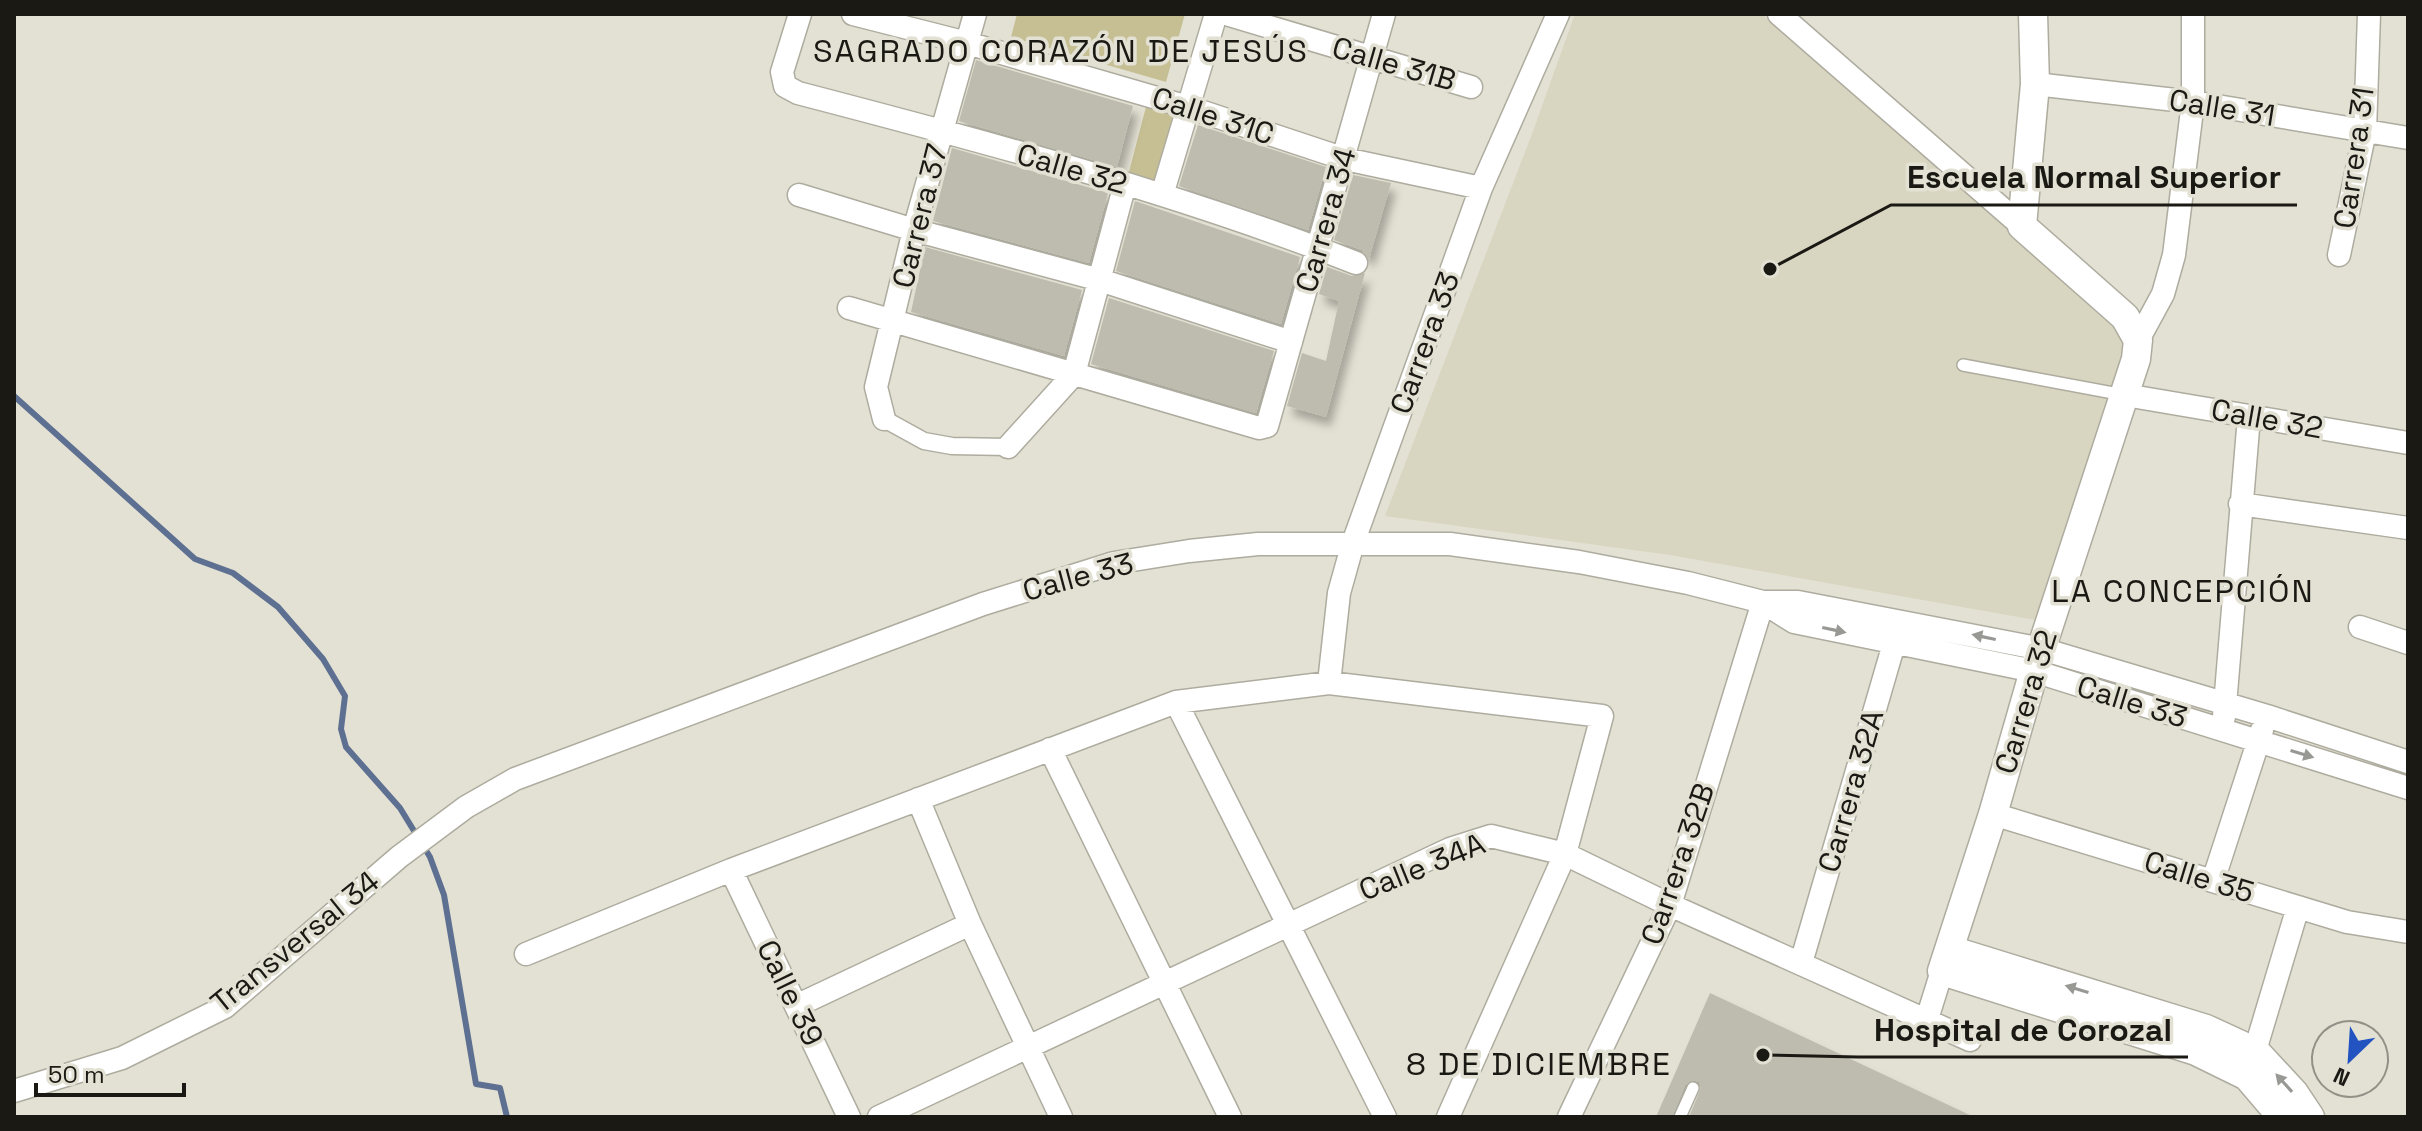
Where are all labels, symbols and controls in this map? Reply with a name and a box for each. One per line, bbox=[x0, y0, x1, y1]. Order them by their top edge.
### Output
street label: Calle 31B bbox=[1328, 27, 1460, 100]
district label: SAGRADO CORAZÓN DE JESÚS bbox=[813, 31, 1309, 71]
street label: Calle 31C bbox=[1147, 77, 1279, 154]
street label: Calle 31 bbox=[2166, 80, 2278, 135]
street label: Carrera 31 bbox=[2324, 85, 2383, 231]
street label: Calle 32 bbox=[1013, 134, 1132, 203]
street label: Carrera 37 bbox=[883, 140, 956, 292]
street label: Carrera 34 bbox=[1286, 143, 1365, 297]
callout: Escuela Normal Superior bbox=[1891, 149, 2297, 205]
text: Escuela Normal Superior bbox=[1907, 157, 2281, 197]
street label: Carrera 33 bbox=[1381, 266, 1468, 419]
street label: Calle 32 bbox=[2208, 390, 2326, 448]
street label: Calle 33 bbox=[1018, 543, 1137, 610]
district label: LA CONCEPCIÓN bbox=[2051, 571, 2315, 611]
one-way arrow bbox=[1822, 624, 1847, 637]
street label: Carrera 32 bbox=[1985, 625, 2066, 778]
one-way arrow bbox=[1972, 630, 1997, 643]
street label: Calle 33 bbox=[2072, 666, 2192, 737]
street label: Carrera 32A bbox=[1809, 705, 1892, 877]
one-way arrow bbox=[2290, 748, 2314, 761]
street label: Carrera 32B bbox=[1632, 778, 1723, 950]
street label: Calle 34A bbox=[1353, 824, 1491, 909]
street label: Calle 35 bbox=[2140, 841, 2259, 912]
street label: Transversal 34 bbox=[202, 862, 387, 1022]
street label: Calle 39 bbox=[748, 933, 833, 1052]
one-way arrow bbox=[2065, 982, 2089, 995]
callout: Hospital de Corozal bbox=[1858, 1001, 2188, 1057]
text: Hospital de Corozal bbox=[1874, 1010, 2172, 1050]
north arrow bbox=[2310, 1019, 2390, 1099]
district label: 8 DE DICIEMBRE bbox=[1406, 1044, 1672, 1084]
scale bar bbox=[36, 1047, 184, 1097]
text: 50 m bbox=[48, 1059, 105, 1090]
text: N bbox=[2329, 1061, 2354, 1093]
one-way arrow bbox=[2276, 1074, 2294, 1093]

